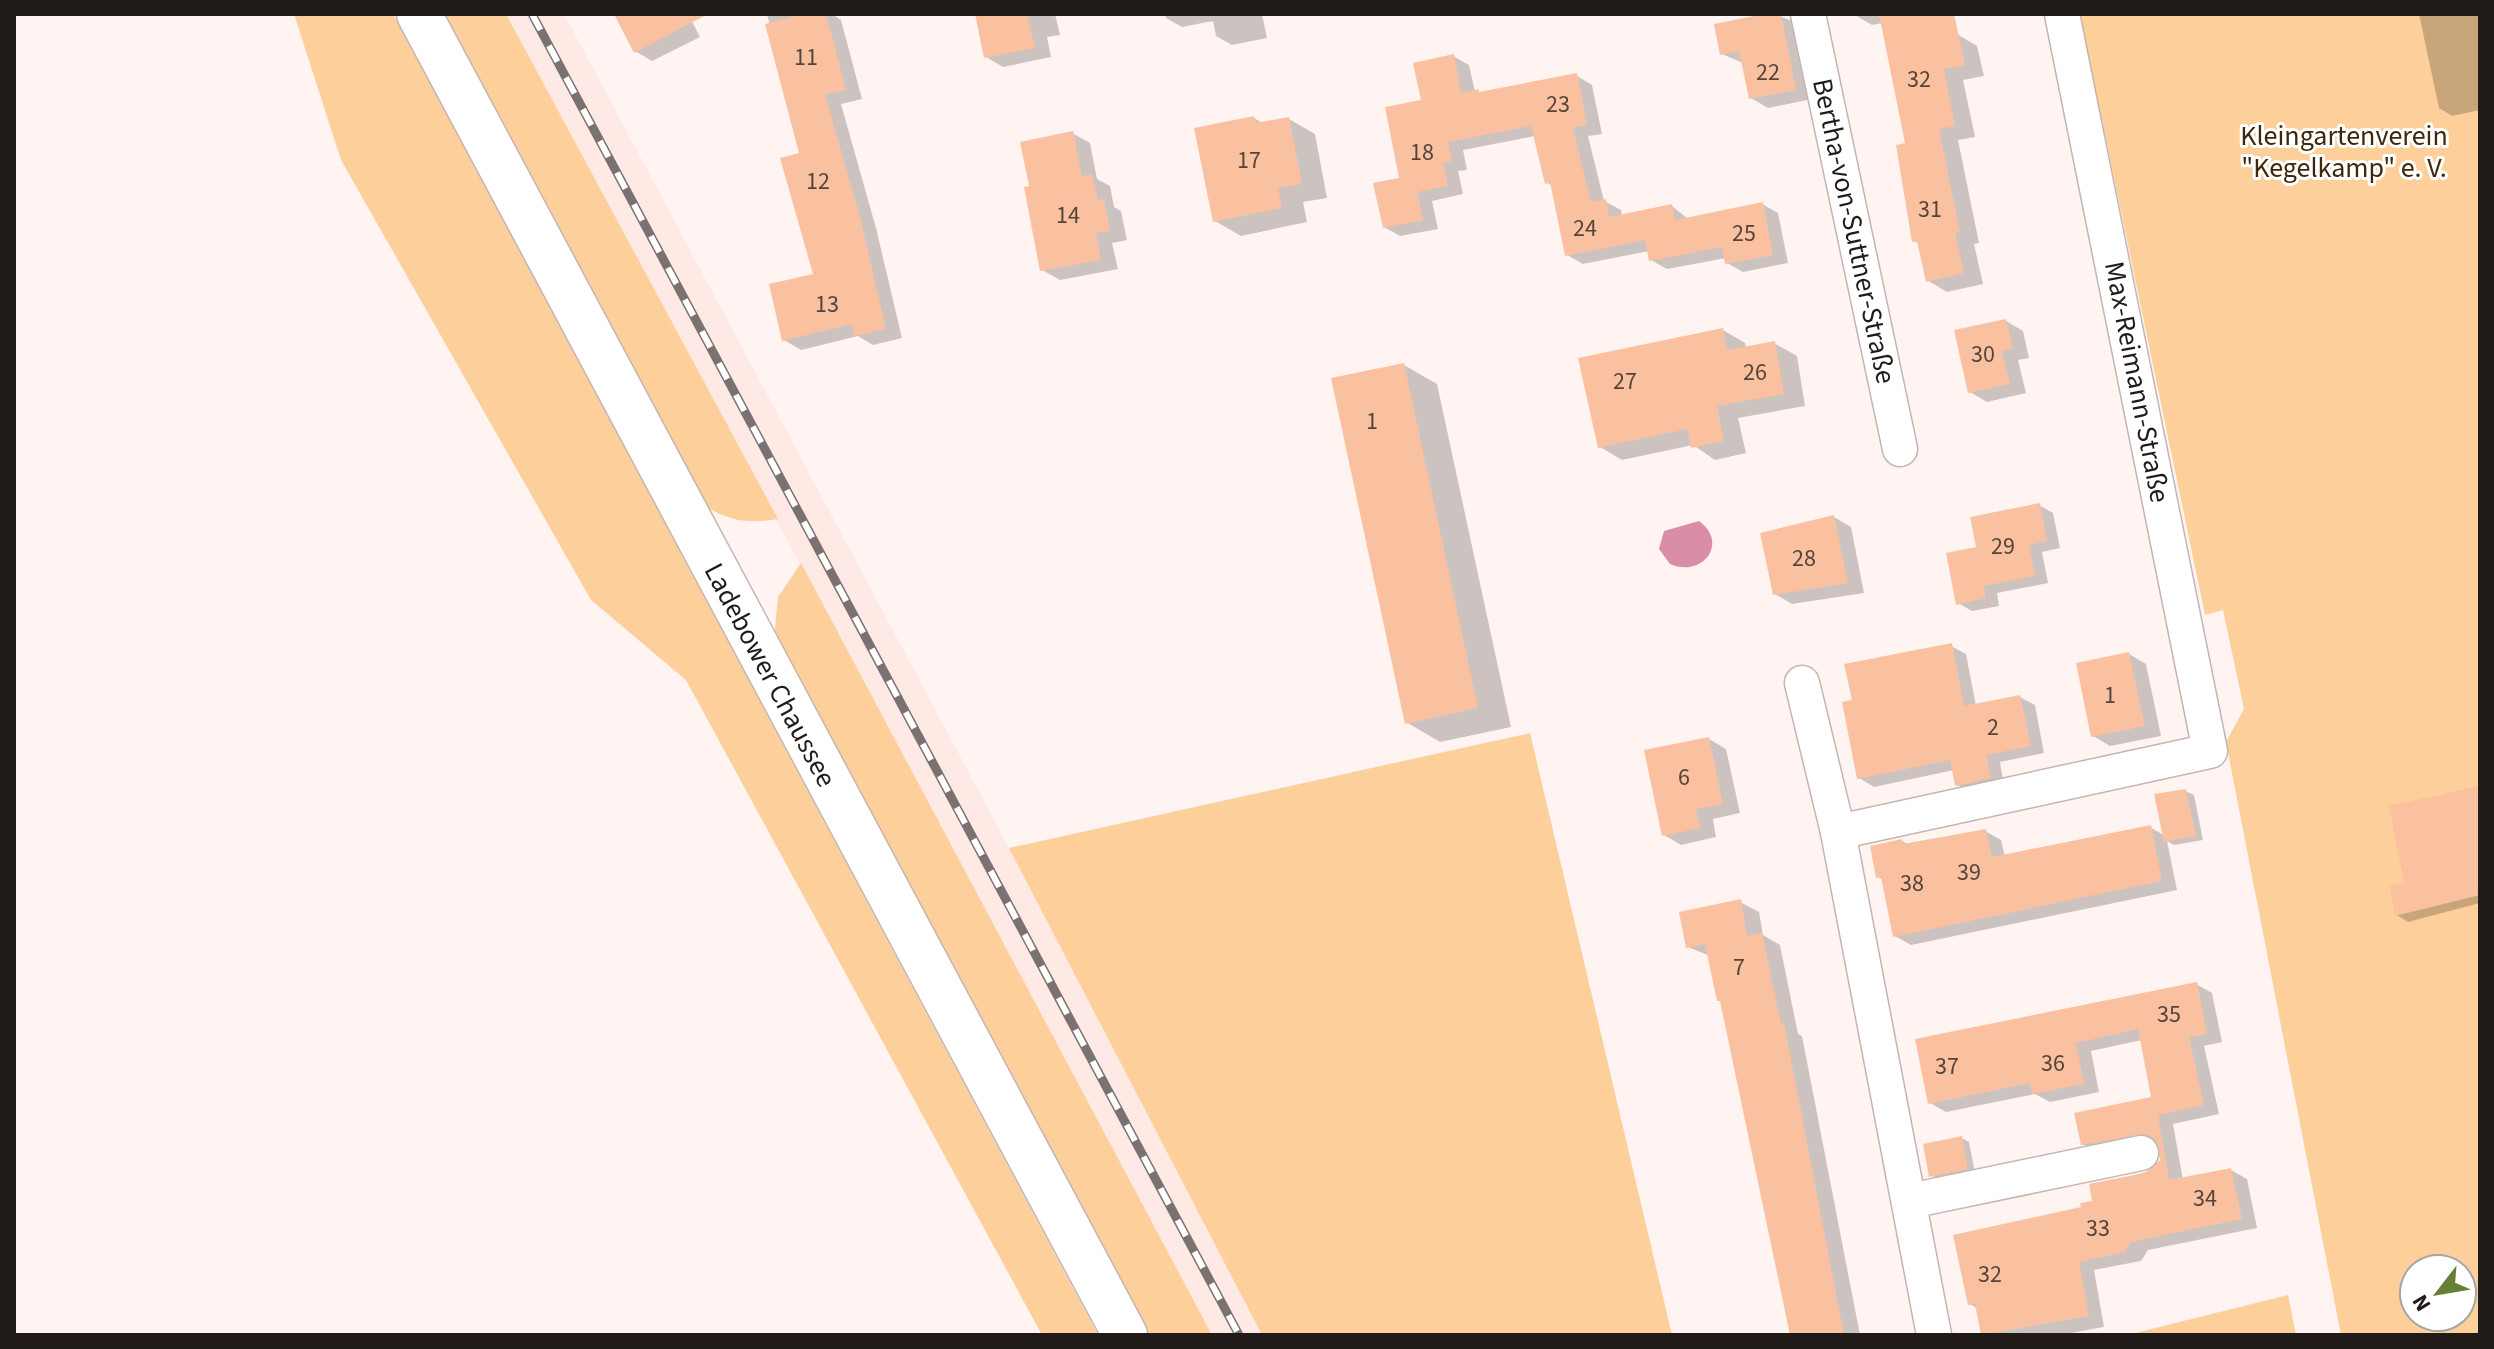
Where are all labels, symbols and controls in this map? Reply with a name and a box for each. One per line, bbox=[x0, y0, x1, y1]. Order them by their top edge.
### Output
house number: 11 bbox=[794, 40, 818, 75]
house number: 22 bbox=[1756, 55, 1780, 90]
house number: 32 bbox=[1907, 62, 1931, 97]
street label: Bertha-von-Suttner-Straße bbox=[1802, 75, 1906, 387]
house number: 23 bbox=[1546, 87, 1570, 122]
park label: Kleingartenverein "Kegelkamp" e. V. bbox=[2240, 116, 2448, 188]
house number: 18 bbox=[1410, 135, 1434, 170]
house number: 17 bbox=[1237, 143, 1261, 178]
house number: 12 bbox=[806, 164, 830, 199]
house number: 31 bbox=[1918, 192, 1942, 227]
house number: 14 bbox=[1056, 198, 1080, 233]
house number: 24 bbox=[1573, 211, 1597, 246]
house number: 25 bbox=[1732, 216, 1756, 251]
street label: Max-Reimann-Straße bbox=[2094, 258, 2180, 506]
house number: 13 bbox=[815, 287, 839, 322]
house number: 30 bbox=[1971, 337, 1995, 372]
house number: 26 bbox=[1743, 355, 1767, 390]
house number: 27 bbox=[1613, 364, 1637, 399]
house number: 1 bbox=[1366, 404, 1378, 439]
house number: 29 bbox=[1991, 529, 2015, 564]
house number: 28 bbox=[1792, 541, 1816, 576]
street label: Ladebower Chaussee bbox=[694, 556, 846, 794]
house number: 1 bbox=[2104, 678, 2116, 713]
house number: 2 bbox=[1987, 710, 1999, 745]
house number: 6 bbox=[1678, 760, 1690, 795]
house number: 39 bbox=[1957, 855, 1981, 890]
house number: 38 bbox=[1900, 866, 1924, 901]
house number: 7 bbox=[1733, 950, 1745, 985]
house number: 35 bbox=[2157, 997, 2181, 1032]
house number: 36 bbox=[2041, 1046, 2065, 1081]
house number: 37 bbox=[1935, 1049, 1959, 1084]
house number: 34 bbox=[2193, 1181, 2217, 1216]
house number: 33 bbox=[2086, 1211, 2110, 1246]
north arrow bbox=[2398, 1253, 2478, 1333]
house number: 32 bbox=[1978, 1257, 2002, 1292]
text: N bbox=[2404, 1288, 2439, 1317]

